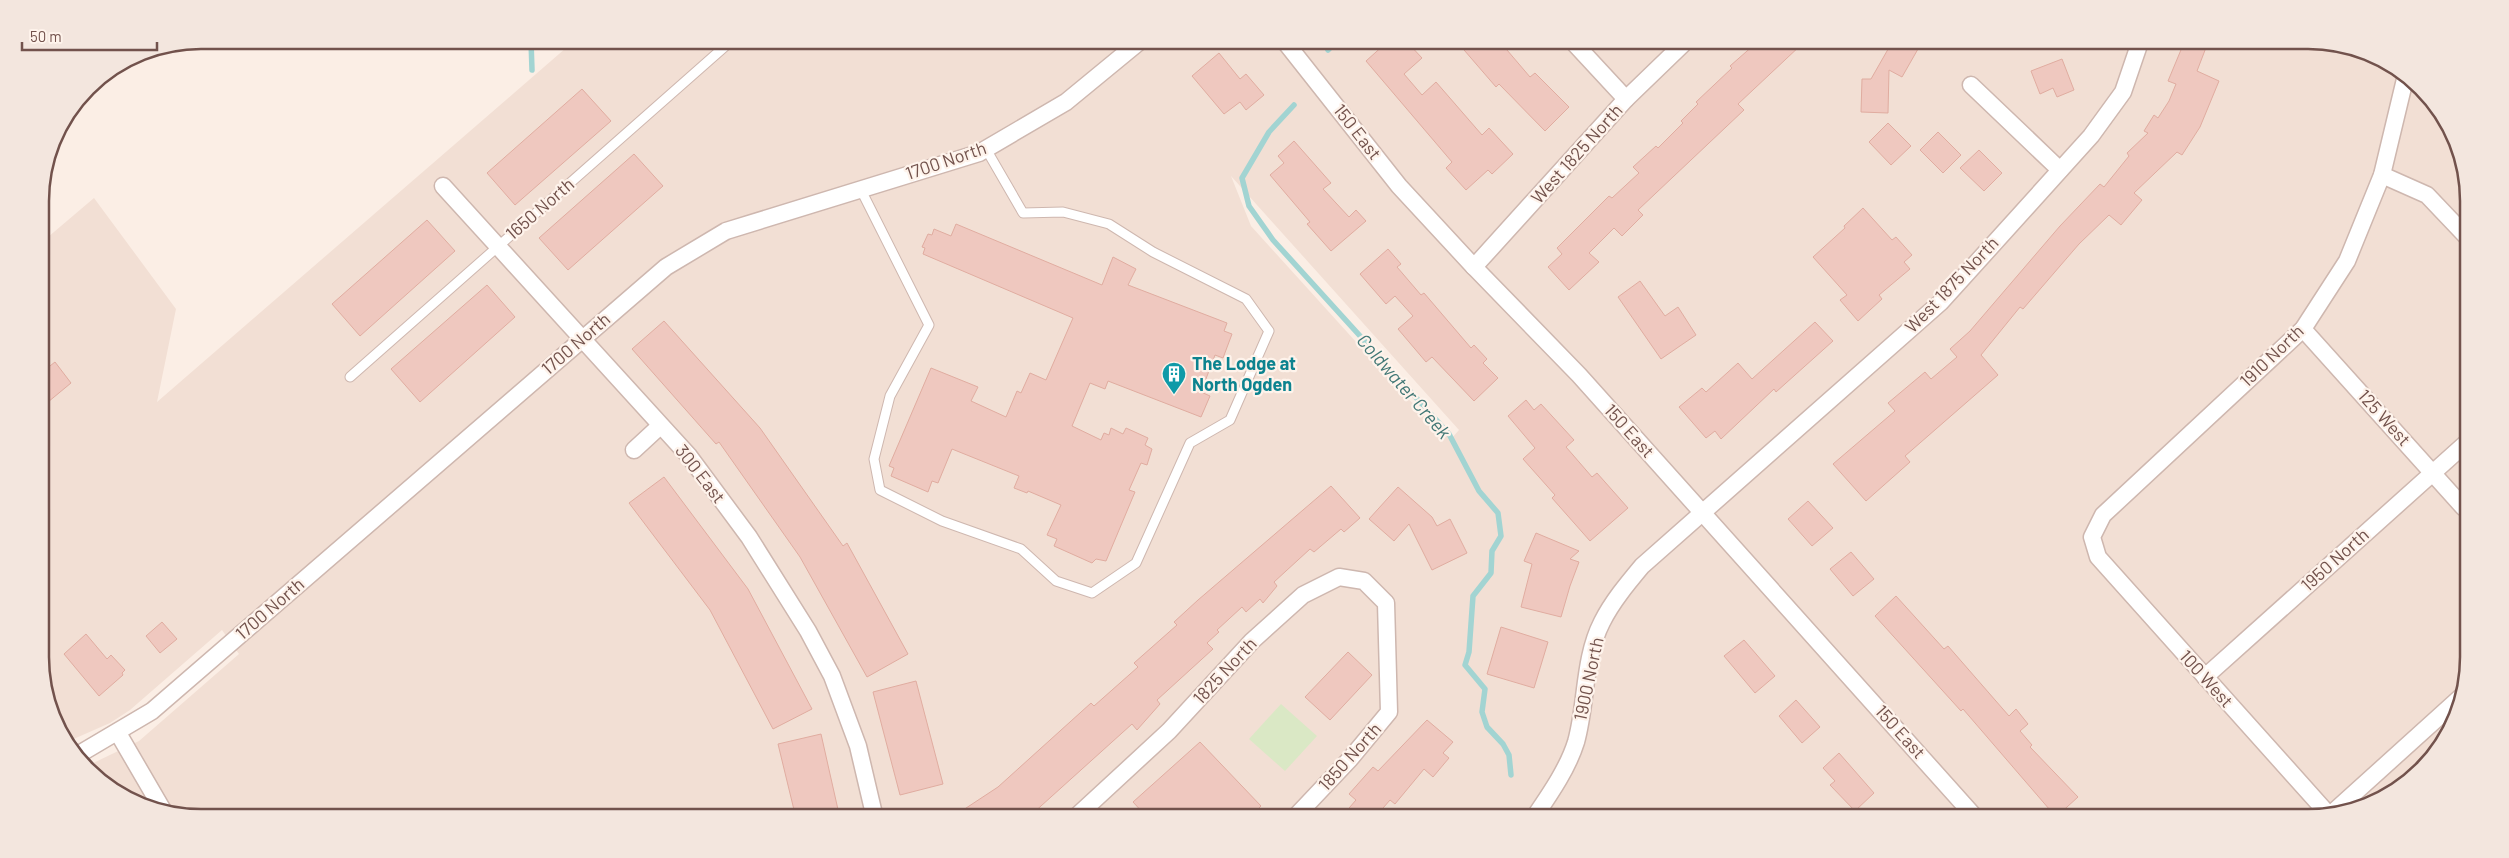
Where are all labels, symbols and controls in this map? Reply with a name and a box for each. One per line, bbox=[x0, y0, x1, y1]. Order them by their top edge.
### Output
scale bar bbox=[22, 20, 158, 52]
text: 50 m bbox=[30, 27, 62, 45]
street label: 150 East bbox=[1329, 99, 1386, 164]
street label: West 1825 North bbox=[1526, 99, 1627, 208]
street label: 1700 North bbox=[902, 136, 989, 184]
street label: 1650 North bbox=[501, 173, 578, 244]
street label: West 1875 North bbox=[1900, 232, 2003, 337]
street label: 1700 North bbox=[537, 307, 614, 379]
street label: 1910 North bbox=[2235, 319, 2308, 391]
water label: Coldwater Creek bbox=[1352, 328, 1457, 444]
place label: The Lodge at North Ogden bbox=[1192, 352, 1296, 395]
building icon: The Lodge at North Ogden bbox=[1161, 361, 1187, 395]
street label: 125 West bbox=[2354, 385, 2416, 450]
street label: 150 East bbox=[1600, 399, 1660, 462]
street label: 300 East bbox=[671, 440, 731, 507]
street label: 1950 North bbox=[2296, 523, 2373, 595]
street label: 1700 North bbox=[231, 572, 308, 644]
street label: 1825 North bbox=[1188, 632, 1261, 708]
street label: 1900 North bbox=[1568, 635, 1608, 722]
street label: 100 West bbox=[2175, 645, 2238, 712]
street label: 150 East bbox=[1871, 700, 1931, 763]
street label: 1850 North bbox=[1313, 718, 1385, 795]

